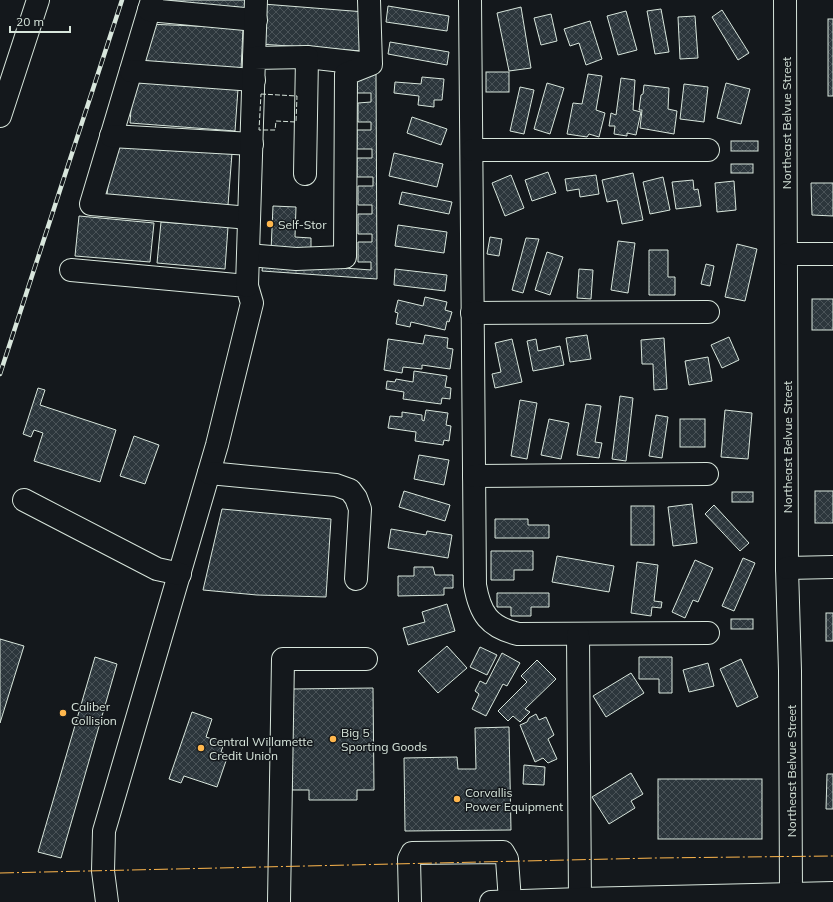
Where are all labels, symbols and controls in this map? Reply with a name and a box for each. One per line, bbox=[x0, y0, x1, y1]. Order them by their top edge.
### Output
scale bar bbox=[10, 8, 70, 34]
text: 20 m bbox=[16, 14, 44, 29]
street label: Northeast Belvue Street bbox=[779, 57, 794, 189]
place label: Self-Stor bbox=[278, 217, 327, 232]
marker: Self-Stor bbox=[265, 219, 275, 229]
street label: Northeast Belvue Street bbox=[780, 381, 795, 513]
place label: Caliber Collision bbox=[71, 699, 117, 728]
street label: Northeast Belvue Street bbox=[784, 705, 799, 837]
marker: Caliber Collision bbox=[58, 708, 68, 718]
place label: Big 5 Sporting Goods bbox=[341, 725, 427, 754]
place label: Central Willamette Credit Union bbox=[209, 734, 313, 763]
marker: Big 5 Sporting Goods bbox=[328, 734, 338, 744]
marker: Central Willamette Credit Union bbox=[196, 743, 206, 753]
place label: Corvallis Power Equipment bbox=[465, 785, 563, 814]
marker: Corvallis Power Equipment bbox=[452, 794, 462, 804]

